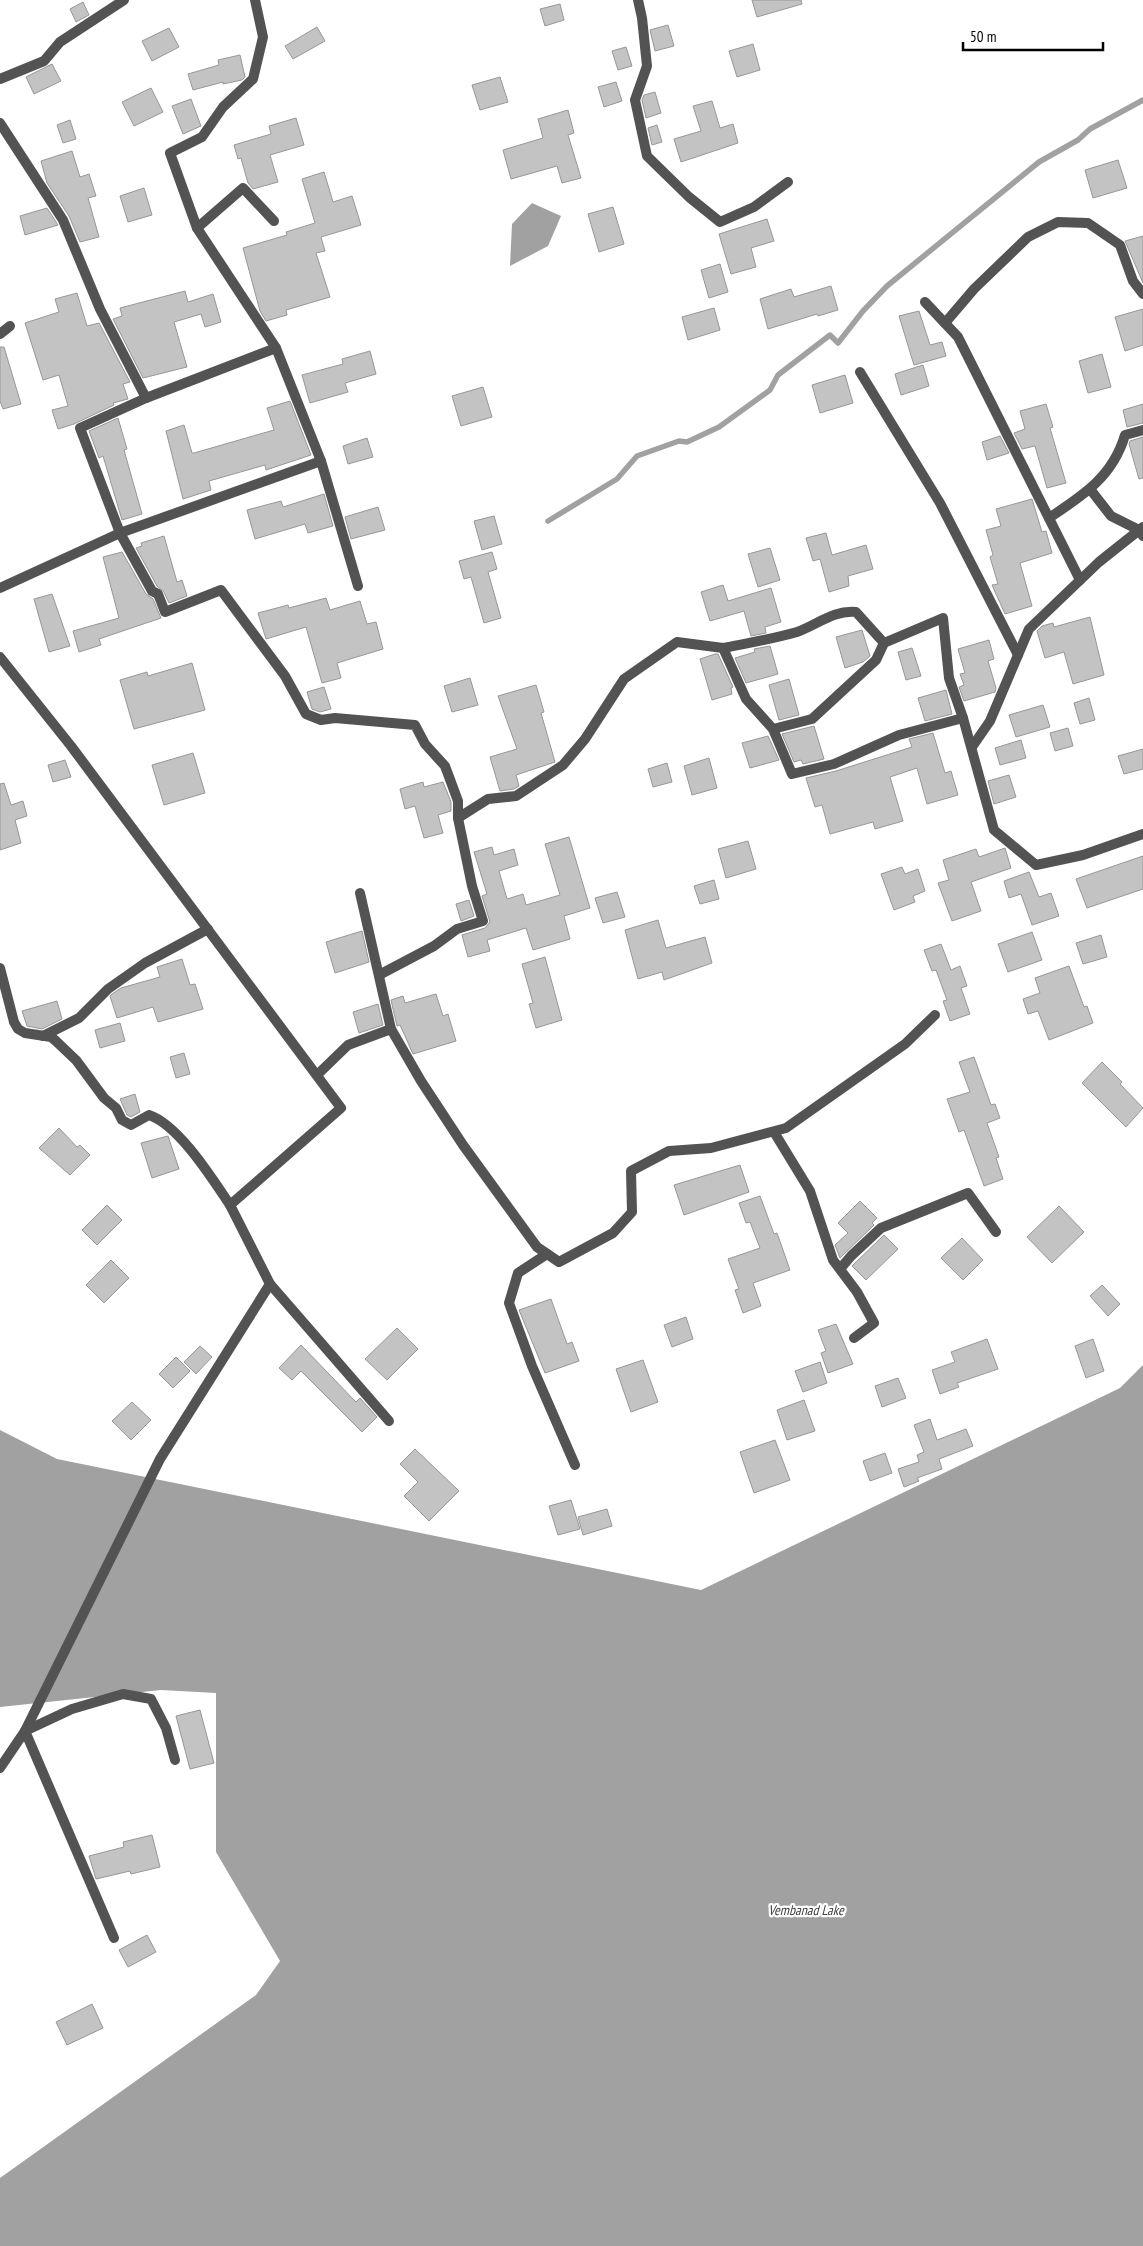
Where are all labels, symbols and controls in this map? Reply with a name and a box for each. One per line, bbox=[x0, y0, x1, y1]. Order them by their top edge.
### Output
scale bar bbox=[963, 20, 1103, 52]
text: 50 m bbox=[970, 27, 996, 46]
water label: Vembanad Lake bbox=[768, 1901, 845, 1919]

